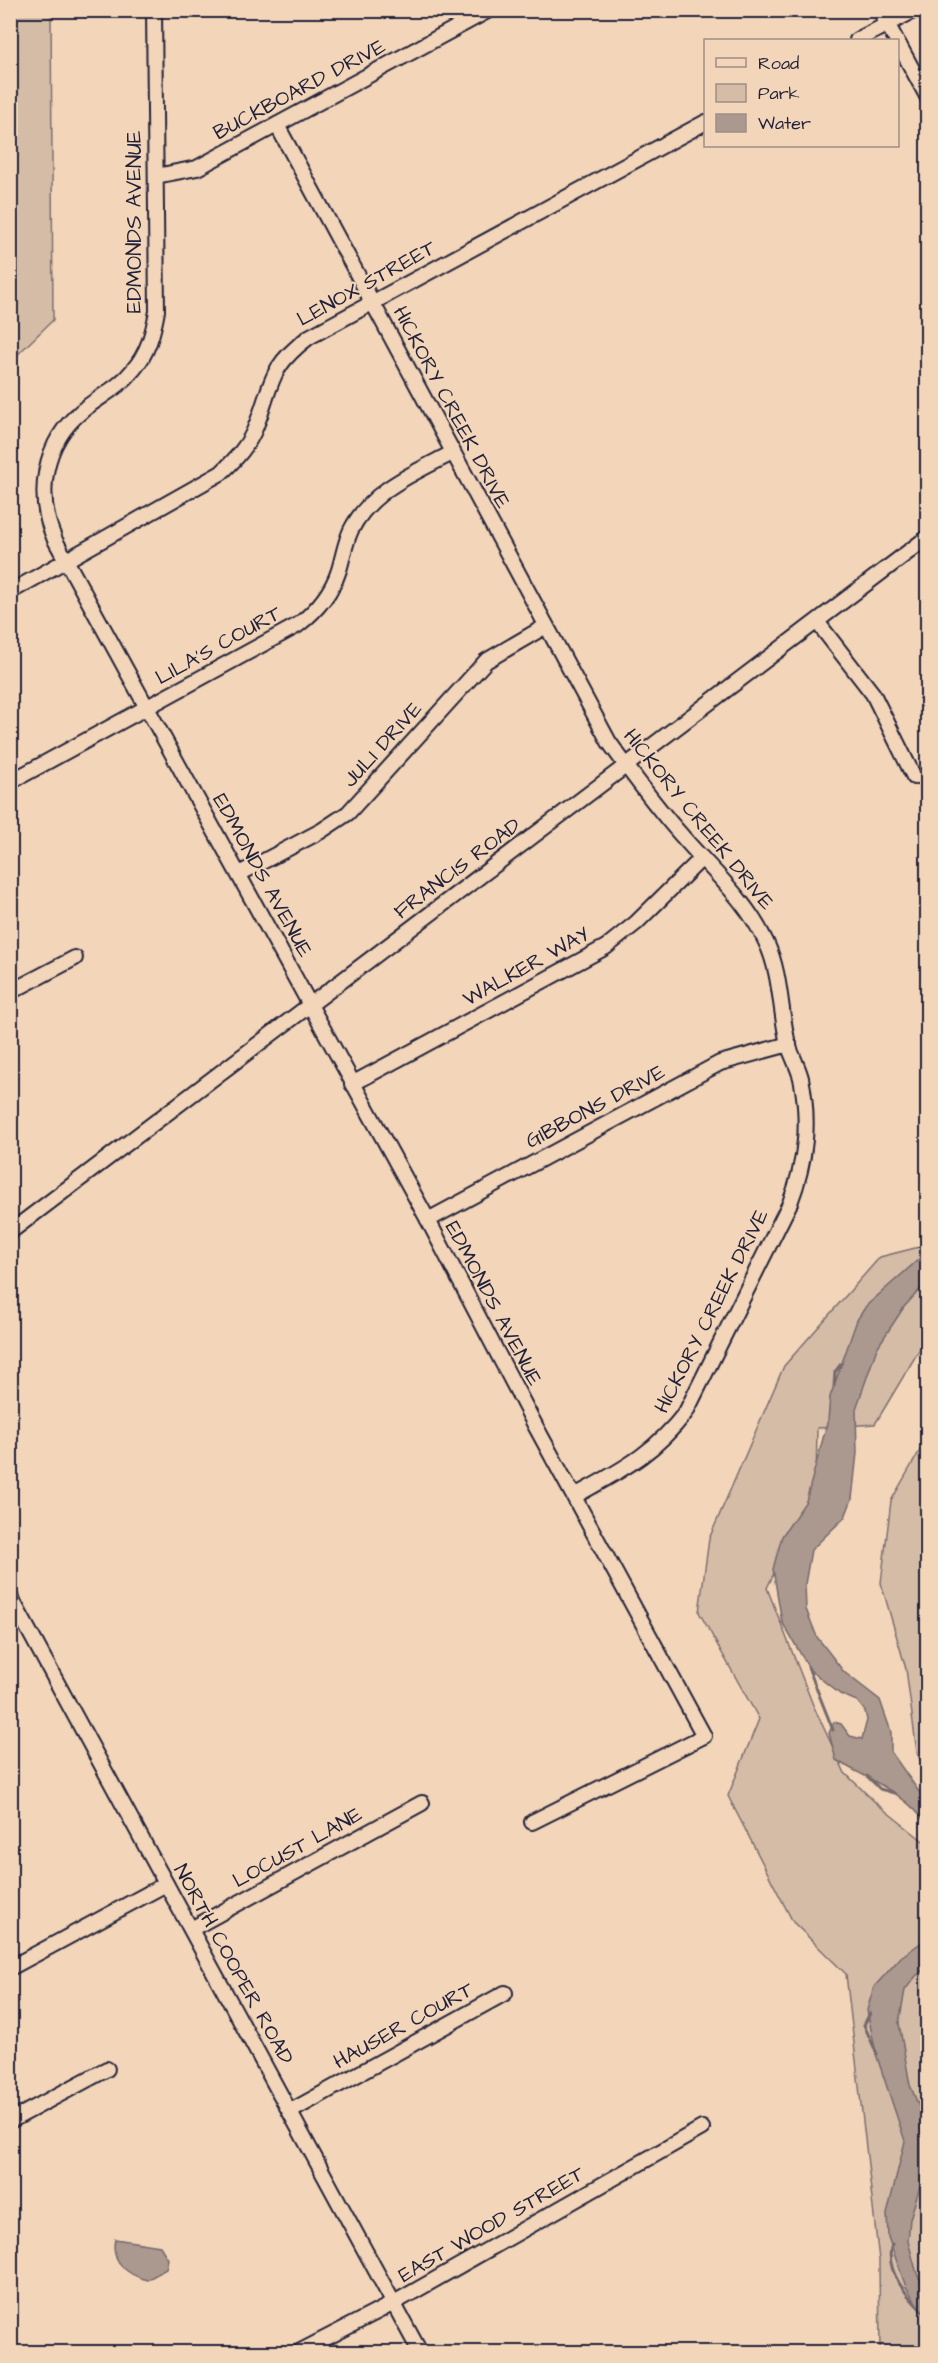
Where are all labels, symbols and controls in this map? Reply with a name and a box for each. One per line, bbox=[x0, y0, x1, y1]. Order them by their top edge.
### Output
street label: BUCKBOARD DRIVE bbox=[208, 32, 391, 147]
legend bbox=[704, 39, 899, 147]
text: Road bbox=[758, 51, 799, 76]
text: Park bbox=[758, 81, 800, 106]
text: Water bbox=[758, 111, 811, 136]
street label: EDMONDS AVENUE bbox=[120, 130, 149, 313]
street label: LENOX STREET bbox=[292, 233, 442, 334]
street label: HICKORY CREEK DRIVE bbox=[386, 301, 518, 514]
street label: LILA'S COURT bbox=[150, 598, 287, 692]
street label: JULI DRIVE bbox=[336, 695, 429, 794]
street label: HICKORY CREEK DRIVE bbox=[616, 723, 781, 916]
street label: EDMONDS AVENUE bbox=[206, 788, 320, 963]
street label: FRANCIS ROAD bbox=[388, 811, 527, 926]
street label: WALKER WAY bbox=[458, 920, 595, 1013]
street label: GIBBONS DRIVE bbox=[520, 1057, 671, 1155]
street label: HICKORY CREEK DRIVE bbox=[647, 1204, 776, 1418]
street label: EDMONDS AVENUE bbox=[438, 1216, 549, 1391]
street label: LOCUST LANE bbox=[227, 1800, 368, 1895]
street label: NORTH COOPER ROAD bbox=[166, 1859, 301, 2070]
street label: HAUSER COURT bbox=[328, 1974, 479, 2076]
street label: EAST WOOD STREET bbox=[393, 2159, 590, 2290]

